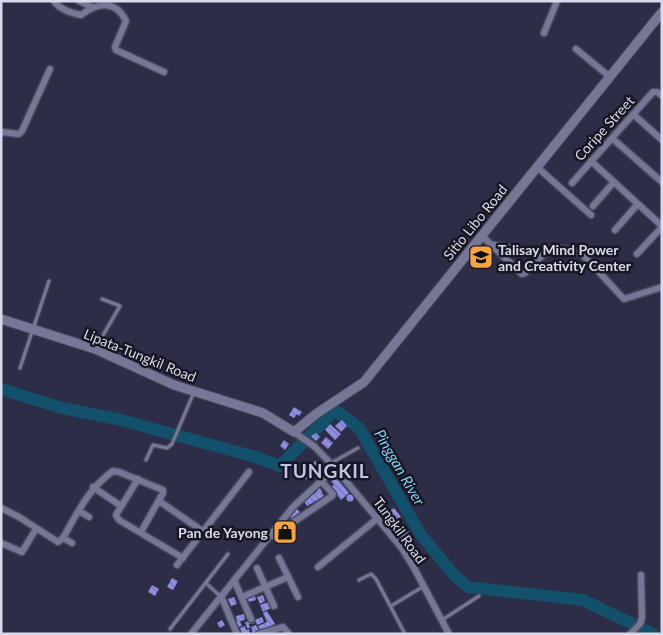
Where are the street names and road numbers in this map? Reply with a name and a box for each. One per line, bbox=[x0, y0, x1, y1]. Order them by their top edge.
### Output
street label: Coripe Street bbox=[570, 92, 638, 164]
street label: Sitio Libo Road bbox=[439, 181, 511, 263]
street label: Lipata-Tungkil Road bbox=[81, 325, 199, 385]
street label: Tungkil Road bbox=[370, 493, 430, 567]

